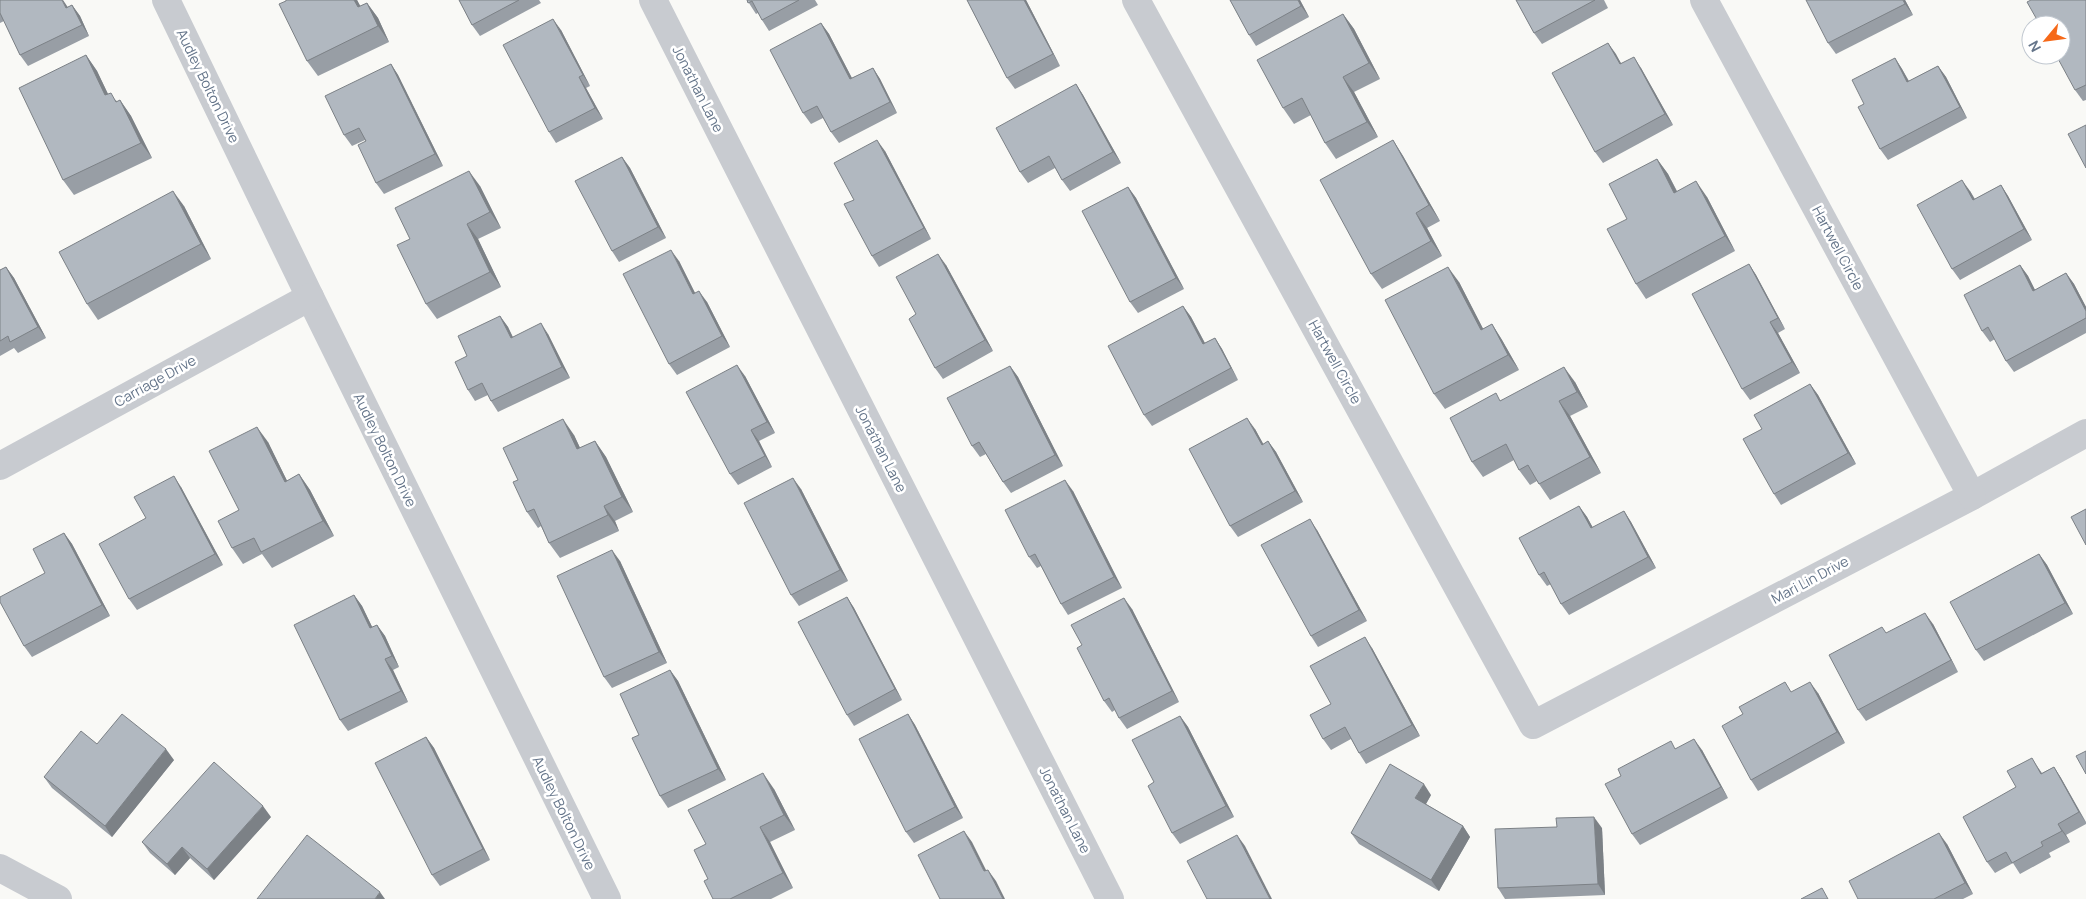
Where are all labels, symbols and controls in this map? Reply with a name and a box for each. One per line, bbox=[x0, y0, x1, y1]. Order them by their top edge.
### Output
north arrow bbox=[2021, 15, 2071, 65]
street label: Audley Bolton Drive bbox=[173, 26, 244, 146]
text: N bbox=[2023, 38, 2045, 56]
street label: Jonathan Lane bbox=[668, 42, 728, 135]
street label: Hartwell Circle bbox=[1808, 202, 1869, 293]
street label: Hartwell Circle bbox=[1305, 316, 1366, 407]
street label: Carriage Drive bbox=[110, 350, 199, 411]
street label: Audley Bolton Drive bbox=[350, 390, 421, 510]
street label: Jonathan Lane bbox=[851, 402, 911, 495]
street label: Mari Lin Drive bbox=[1768, 551, 1852, 608]
street label: Audley Bolton Drive bbox=[529, 753, 600, 873]
street label: Jonathan Lane bbox=[1035, 763, 1095, 856]

